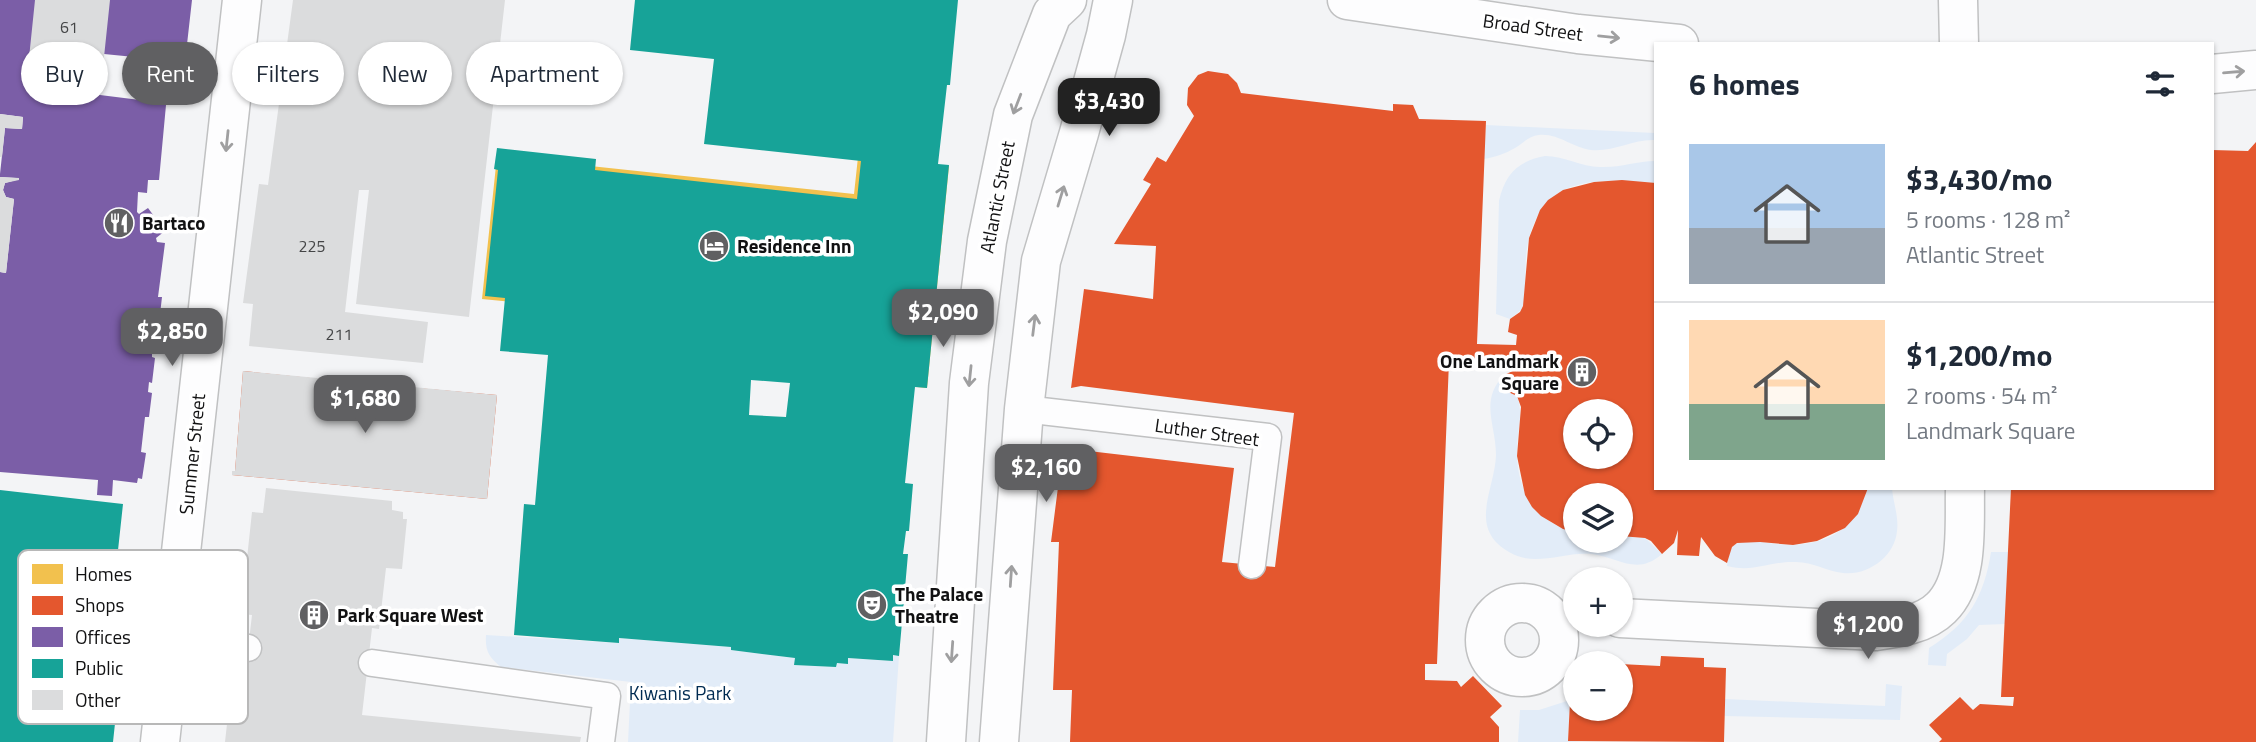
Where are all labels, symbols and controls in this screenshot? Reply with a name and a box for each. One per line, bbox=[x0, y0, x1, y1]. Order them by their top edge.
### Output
street label: Broad Street bbox=[1481, 5, 1585, 48]
house number: 61 bbox=[60, 15, 78, 39]
one-way arrow bbox=[1597, 31, 1620, 44]
chip: Buy bbox=[21, 42, 108, 105]
chip: Rent bbox=[122, 42, 218, 105]
chip: Filters bbox=[232, 42, 344, 105]
chip: New bbox=[358, 42, 452, 105]
chip: Apartment bbox=[466, 42, 623, 105]
text: 6 homes bbox=[1689, 61, 1800, 107]
icon: filters bbox=[2141, 65, 2179, 103]
one-way arrow bbox=[2222, 65, 2245, 78]
pin: $3,430 bbox=[1052, 78, 1166, 138]
text: $3,430 bbox=[1074, 83, 1144, 118]
one-way arrow bbox=[1009, 93, 1022, 115]
one-way arrow bbox=[220, 129, 233, 152]
street label: Atlantic Street bbox=[971, 138, 1022, 256]
text: $3,430/mo bbox=[1906, 156, 2052, 202]
icon: home bbox=[1745, 172, 1829, 256]
one-way arrow bbox=[1055, 185, 1068, 207]
text: 5 rooms · 128 m² bbox=[1906, 202, 2070, 237]
restaurant icon: Bartaco bbox=[102, 206, 136, 240]
place label: Bartaco bbox=[142, 208, 205, 237]
hotel icon: Residence Inn bbox=[697, 229, 731, 263]
place label: Residence Inn bbox=[737, 231, 852, 260]
house number: 225 bbox=[299, 234, 325, 258]
text: Atlantic Street bbox=[1906, 237, 2044, 272]
pin: $2,090 bbox=[886, 290, 1000, 349]
text: $2,090 bbox=[908, 294, 978, 329]
pin: $2,850 bbox=[115, 308, 229, 368]
text: $2,850 bbox=[137, 313, 207, 348]
one-way arrow bbox=[1027, 314, 1040, 337]
house number: 211 bbox=[326, 322, 352, 346]
text: $1,200/mo bbox=[1906, 332, 2052, 378]
place label: One Landmark Square bbox=[1440, 346, 1559, 397]
icon: home bbox=[1745, 348, 1829, 432]
building icon: One Landmark Square bbox=[1565, 355, 1599, 389]
one-way arrow bbox=[963, 364, 976, 387]
pin: $1,680 bbox=[308, 376, 422, 435]
text: 2 rooms · 54 m² bbox=[1906, 378, 2057, 413]
text: $1,680 bbox=[330, 380, 400, 415]
street label: Summer Street bbox=[171, 392, 212, 516]
map controls bbox=[1563, 399, 1633, 721]
button: locate bbox=[1563, 399, 1633, 469]
street label: Luther Street bbox=[1153, 410, 1262, 453]
text: Landmark Square bbox=[1906, 413, 2076, 448]
pin: $2,160 bbox=[989, 444, 1103, 504]
text: $2,160 bbox=[1011, 449, 1081, 484]
button: layers bbox=[1563, 483, 1633, 553]
legend bbox=[18, 550, 248, 724]
text: Homes bbox=[75, 559, 132, 588]
one-way arrow bbox=[1005, 565, 1018, 588]
button: + bbox=[1563, 567, 1633, 637]
place label: The Palace Theatre bbox=[895, 579, 983, 630]
theatre icon: The Palace Theatre bbox=[855, 588, 889, 622]
text: Shops bbox=[75, 590, 125, 619]
building icon: Park Square West bbox=[297, 598, 331, 632]
place label: Park Square West bbox=[337, 600, 484, 629]
pin: $1,200 bbox=[1811, 602, 1925, 661]
text: $1,200 bbox=[1833, 606, 1903, 641]
text: Offices bbox=[75, 622, 131, 651]
one-way arrow bbox=[945, 640, 958, 663]
button: − bbox=[1563, 651, 1633, 721]
text: Public bbox=[75, 653, 123, 682]
park label: Kiwanis Park bbox=[629, 678, 731, 707]
text: Other bbox=[75, 685, 121, 714]

